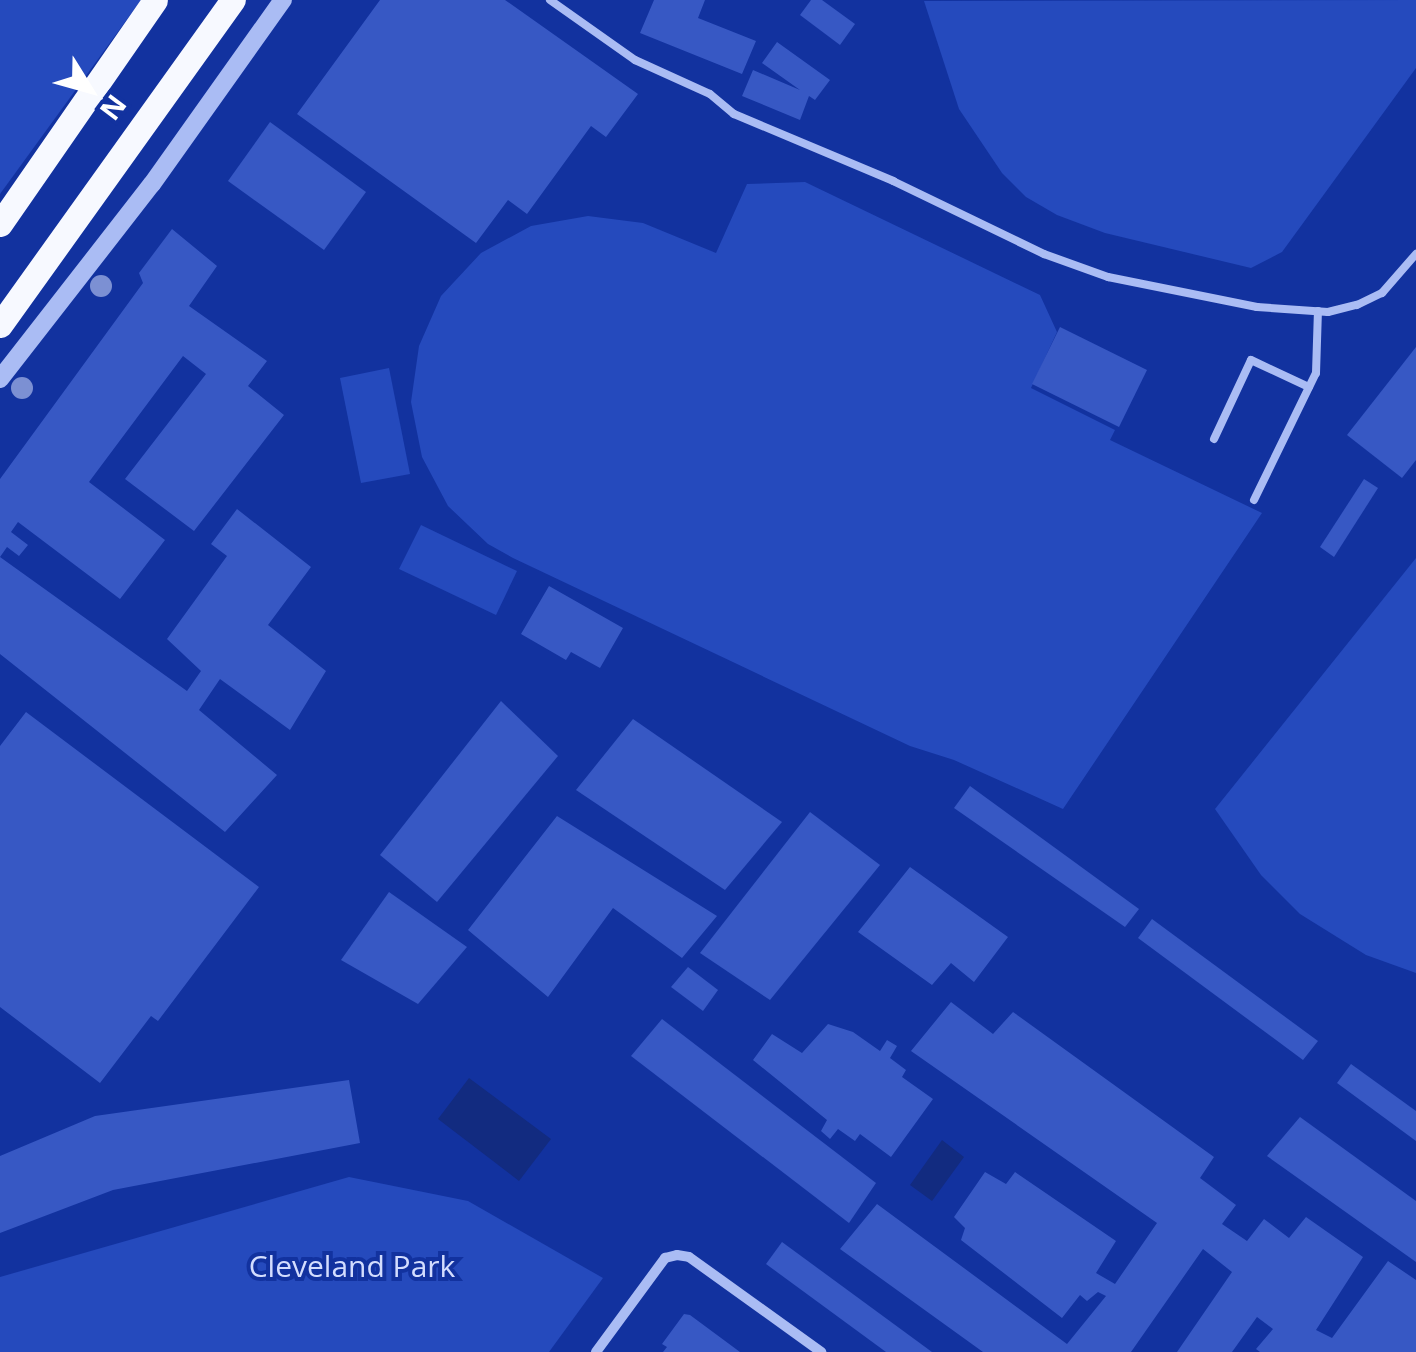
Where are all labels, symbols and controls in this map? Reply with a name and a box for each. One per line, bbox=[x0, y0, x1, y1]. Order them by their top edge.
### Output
north arrow bbox=[40, 40, 140, 140]
text: N bbox=[92, 88, 136, 129]
park label: Cleveland Park bbox=[249, 1248, 455, 1284]

